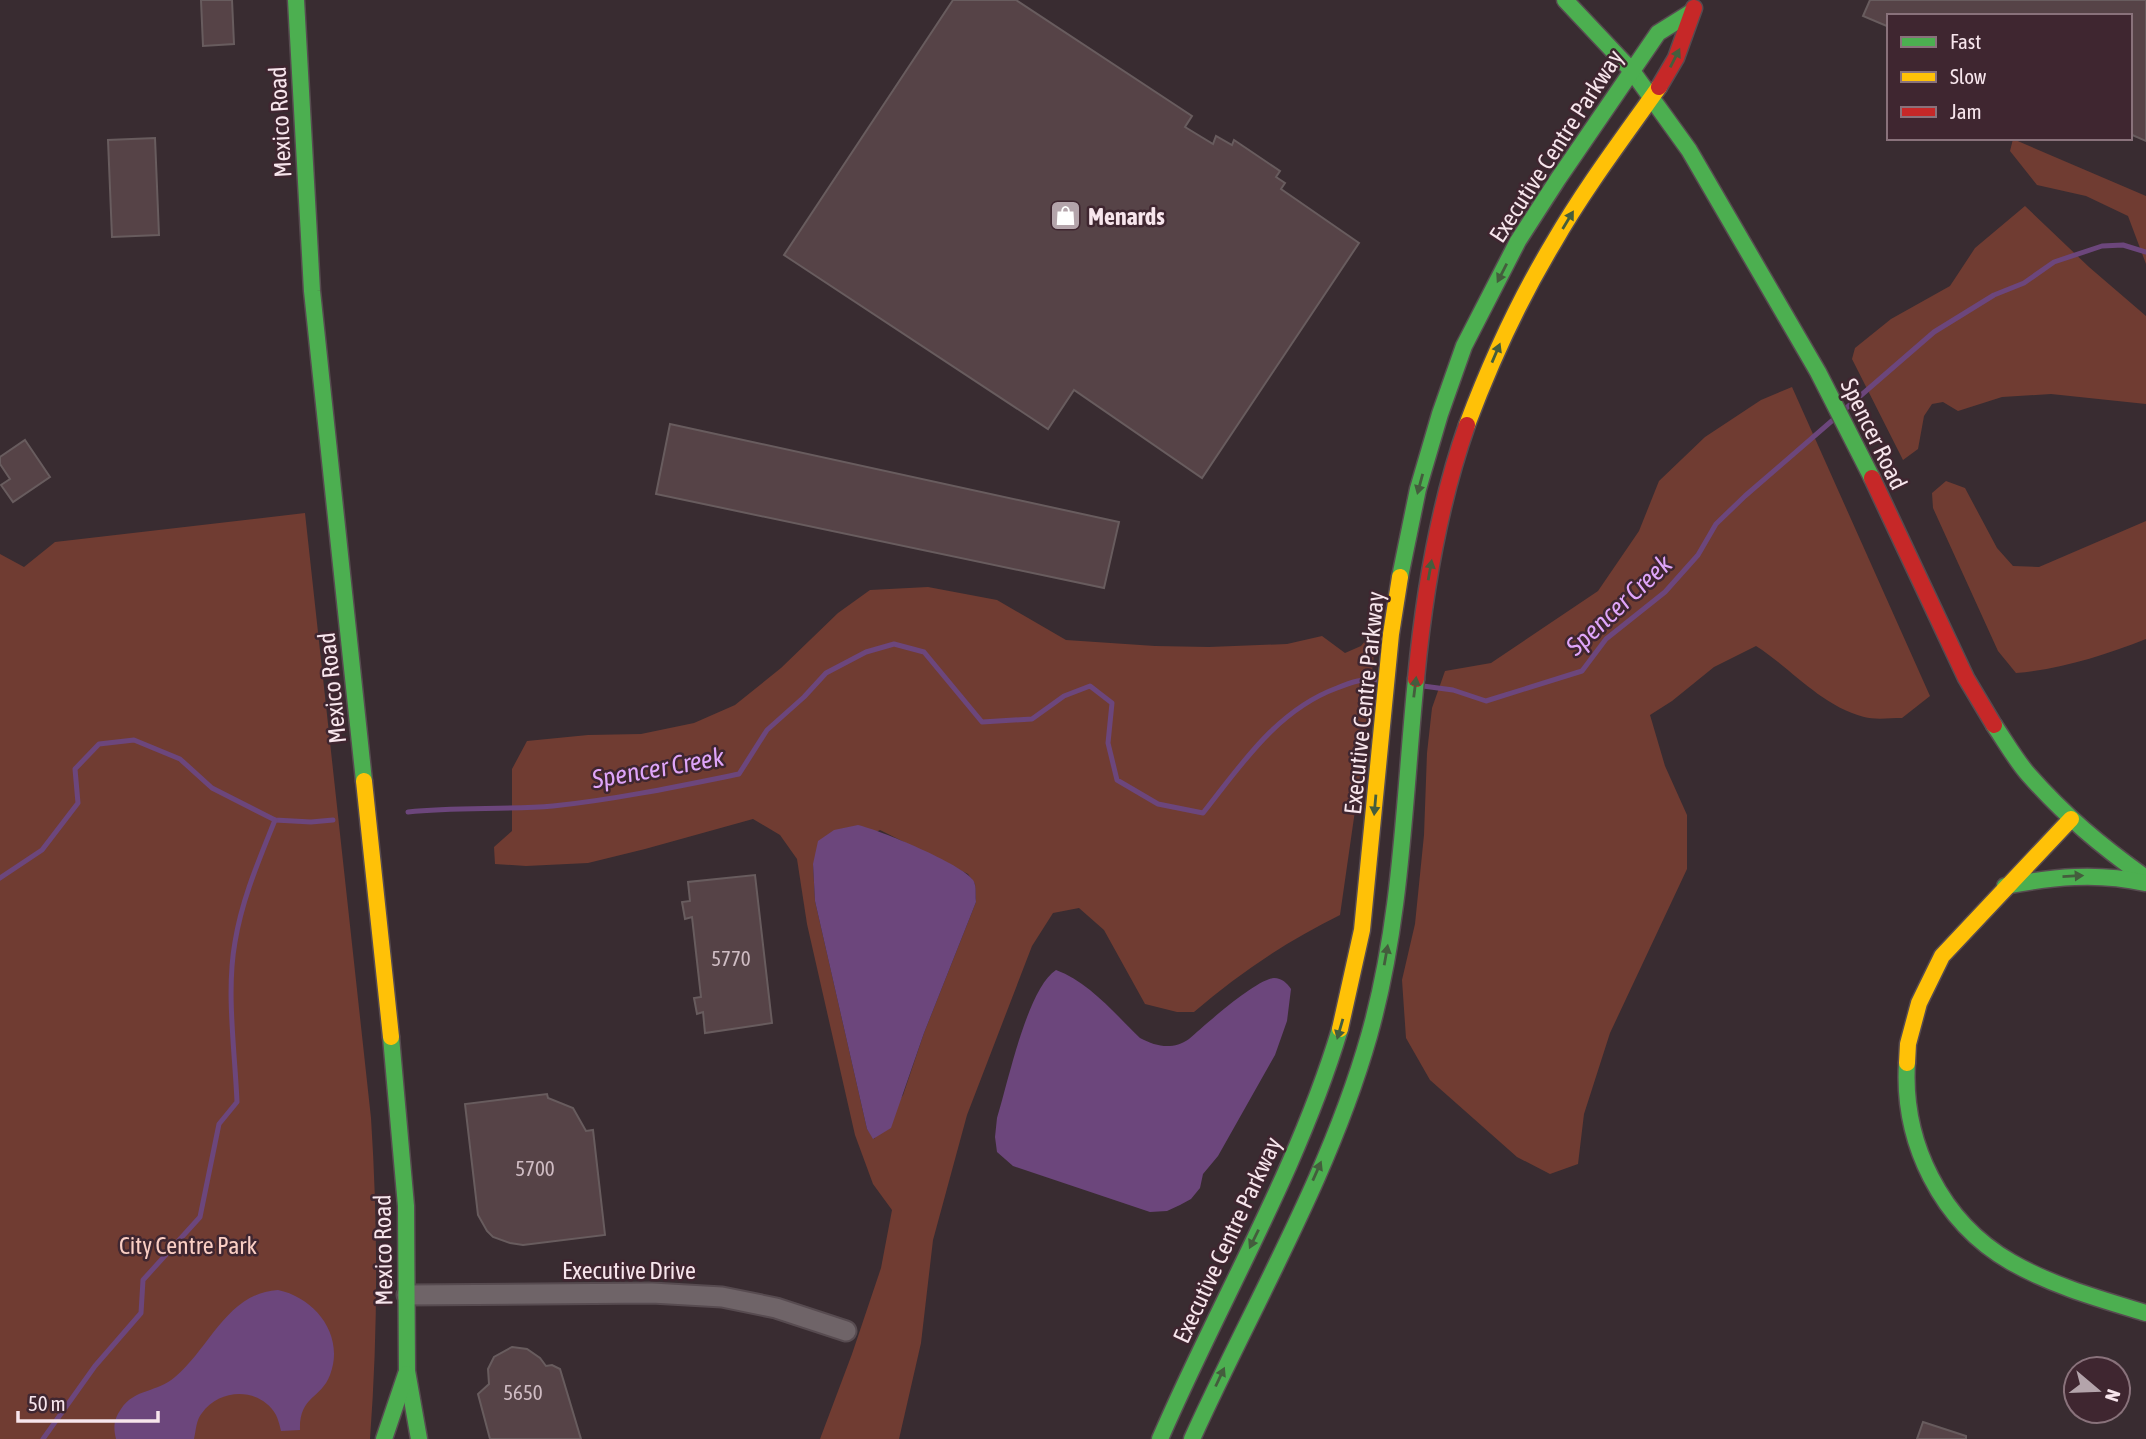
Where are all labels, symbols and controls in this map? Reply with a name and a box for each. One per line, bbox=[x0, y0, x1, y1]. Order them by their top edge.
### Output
legend bbox=[1887, 14, 2132, 140]
text: Fast bbox=[1950, 29, 1981, 53]
street label: Executive Centre Parkway bbox=[1484, 45, 1628, 247]
one-way arrow bbox=[1669, 48, 1680, 68]
text: Slow bbox=[1950, 64, 1987, 88]
street label: Mexico Road bbox=[264, 66, 296, 178]
text: Jam bbox=[1950, 99, 1982, 123]
shop icon: Menards bbox=[1048, 199, 1082, 233]
place label: Menards bbox=[1088, 203, 1165, 230]
one-way arrow bbox=[1562, 210, 1574, 229]
one-way arrow bbox=[1496, 263, 1507, 283]
one-way arrow bbox=[1490, 342, 1501, 363]
street label: Spencer Road bbox=[1836, 374, 1912, 494]
one-way arrow bbox=[1414, 473, 1425, 495]
water label: Spencer Creek bbox=[1559, 548, 1678, 662]
one-way arrow bbox=[1425, 559, 1436, 581]
street label: Executive Centre Parkway bbox=[1339, 590, 1389, 816]
street label: Mexico Road bbox=[313, 631, 351, 745]
one-way arrow bbox=[1409, 676, 1420, 698]
water label: Spencer Creek bbox=[589, 742, 727, 795]
one-way arrow bbox=[1369, 794, 1380, 816]
one-way arrow bbox=[2062, 870, 2084, 881]
one-way arrow bbox=[1381, 944, 1392, 966]
house number: 5770 bbox=[711, 946, 751, 970]
one-way arrow bbox=[1334, 1018, 1345, 1040]
street label: Executive Centre Parkway bbox=[1167, 1133, 1287, 1347]
house number: 5700 bbox=[515, 1156, 555, 1180]
one-way arrow bbox=[1311, 1161, 1323, 1181]
street label: Mexico Road bbox=[369, 1194, 397, 1306]
one-way arrow bbox=[1248, 1229, 1260, 1249]
park label: City Centre Park bbox=[119, 1232, 257, 1259]
street label: Executive Drive bbox=[562, 1257, 696, 1284]
north arrow bbox=[2062, 1355, 2132, 1425]
one-way arrow bbox=[1214, 1367, 1225, 1387]
scale bar bbox=[18, 1380, 158, 1424]
house number: 5650 bbox=[503, 1380, 543, 1404]
text: N bbox=[2101, 1387, 2125, 1404]
text: 50 m bbox=[28, 1391, 66, 1415]

